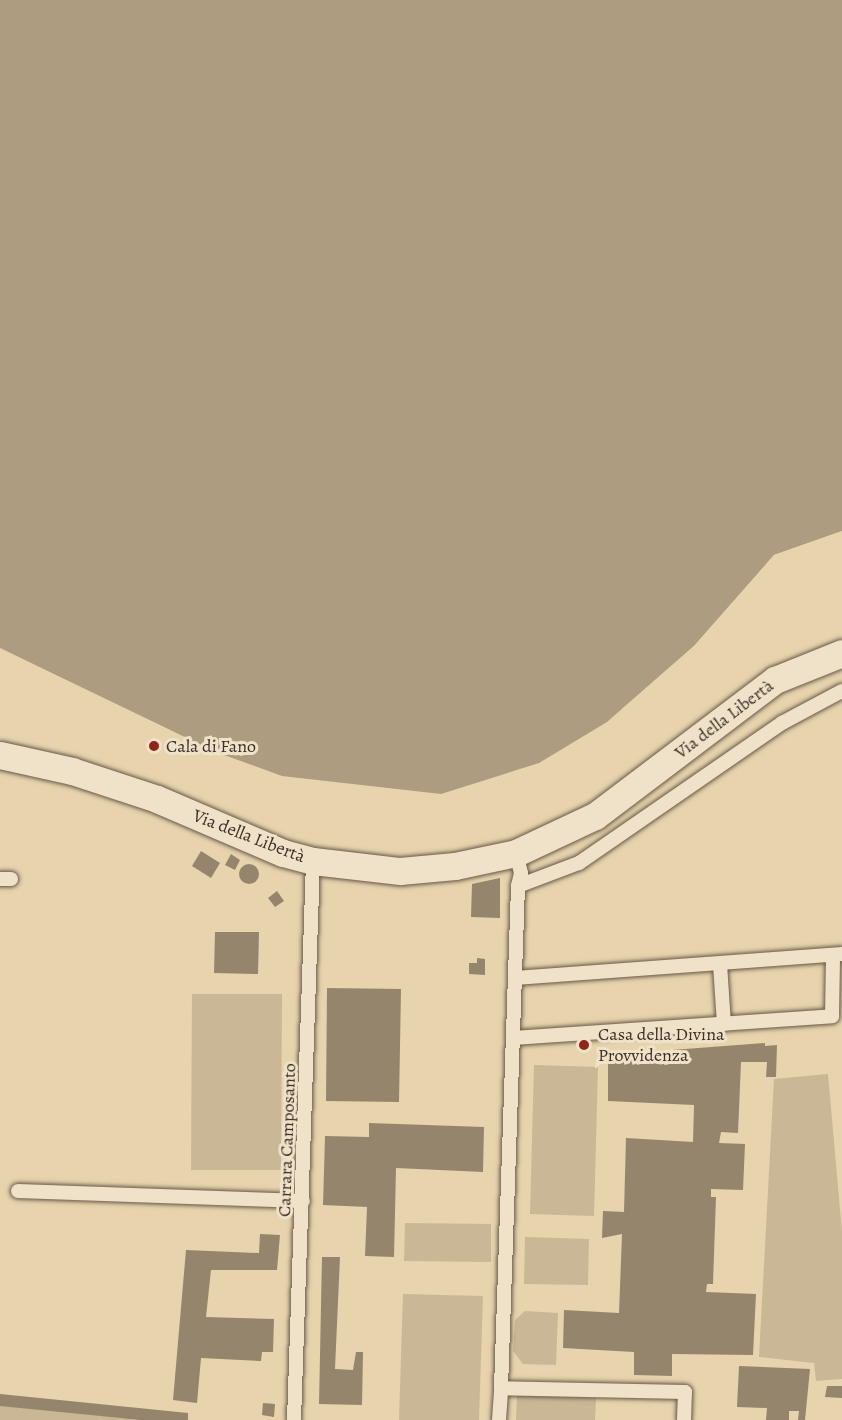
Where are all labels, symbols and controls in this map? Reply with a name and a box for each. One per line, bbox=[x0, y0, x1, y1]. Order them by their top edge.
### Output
street label: Via della Libertà bbox=[670, 675, 778, 763]
place label: Cala di Fano bbox=[166, 735, 256, 757]
marker: Cala di Fano bbox=[147, 739, 161, 753]
street label: Via della Libertà bbox=[190, 805, 308, 867]
place label: Casa della Divina Provvidenza bbox=[598, 1024, 724, 1066]
marker: Casa della Divina Provvidenza bbox=[575, 1036, 593, 1054]
street label: Carrara Camposanto bbox=[274, 1063, 300, 1217]

